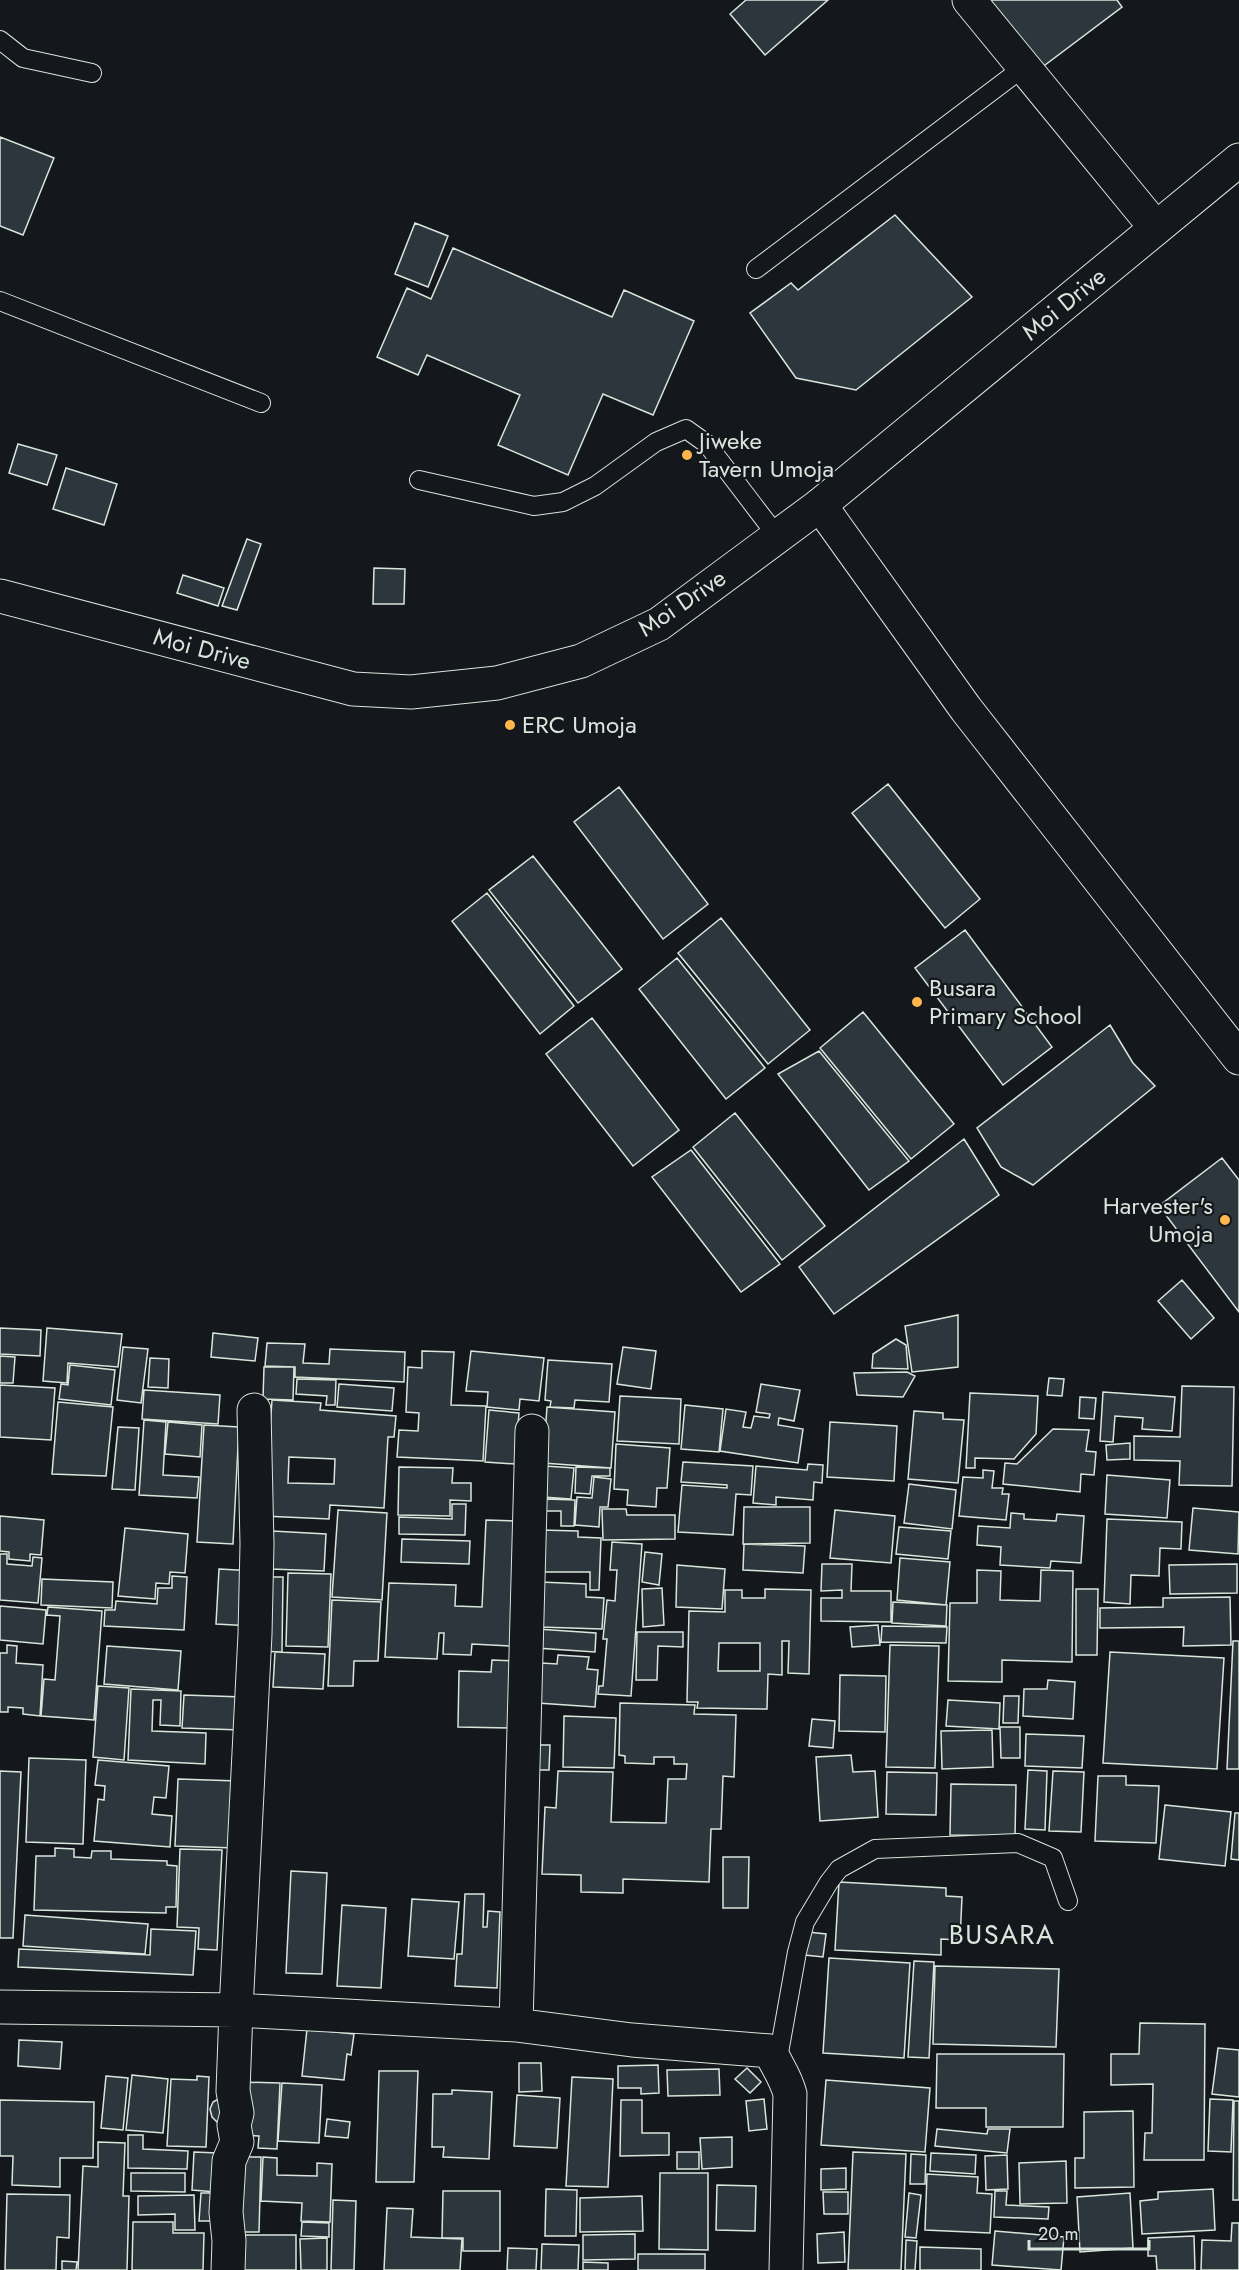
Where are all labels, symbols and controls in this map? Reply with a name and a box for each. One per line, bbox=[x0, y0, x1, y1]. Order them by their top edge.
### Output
street label: Moi Drive bbox=[1014, 259, 1113, 348]
place label: Jiweke Tavern Umoja bbox=[696, 423, 834, 486]
marker: Jiweke Tavern Umoja bbox=[680, 448, 694, 462]
street label: Moi Drive bbox=[631, 560, 733, 645]
street label: Moi Drive bbox=[150, 619, 255, 678]
place label: ERC Umoja bbox=[522, 707, 637, 742]
marker: ERC Umoja bbox=[503, 718, 517, 732]
place label: Busara Primary School bbox=[929, 970, 1082, 1033]
marker: Busara Primary School bbox=[910, 995, 924, 1009]
place label: Harvester's Umoja bbox=[1103, 1188, 1213, 1251]
marker: Harvester's Umoja bbox=[1218, 1213, 1232, 1227]
district label: BUSARA bbox=[949, 1915, 1055, 1954]
scale bar bbox=[1029, 2213, 1149, 2251]
text: 20 m bbox=[1038, 2221, 1078, 2247]

